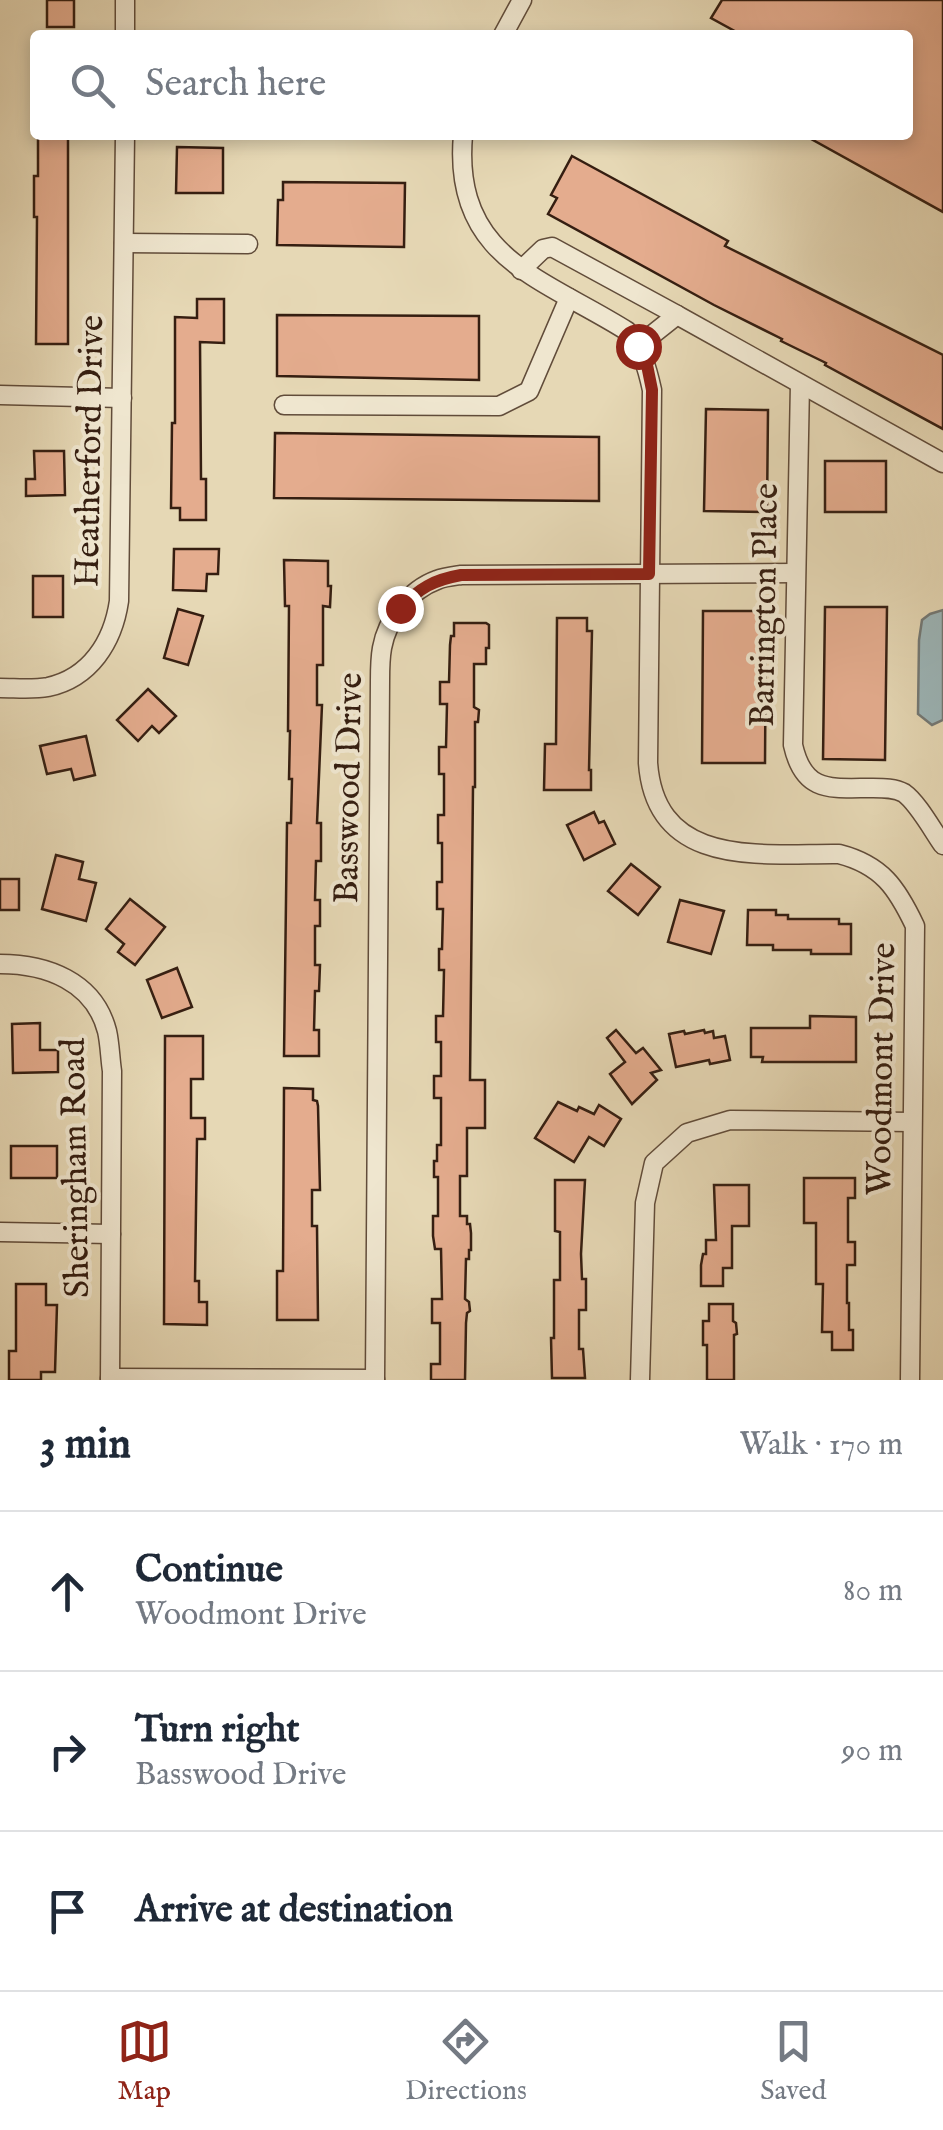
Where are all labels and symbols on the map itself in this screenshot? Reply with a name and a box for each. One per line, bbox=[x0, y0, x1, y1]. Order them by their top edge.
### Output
street label: Heatherford Drive bbox=[66, 315, 115, 587]
route start bbox=[616, 324, 662, 370]
street label: Barrington Place bbox=[741, 483, 790, 727]
route end bbox=[378, 586, 424, 632]
street label: Basswood Drive bbox=[325, 672, 374, 904]
street label: Woodmont Drive bbox=[858, 942, 907, 1196]
street label: Sheringham Road bbox=[52, 1037, 101, 1298]

